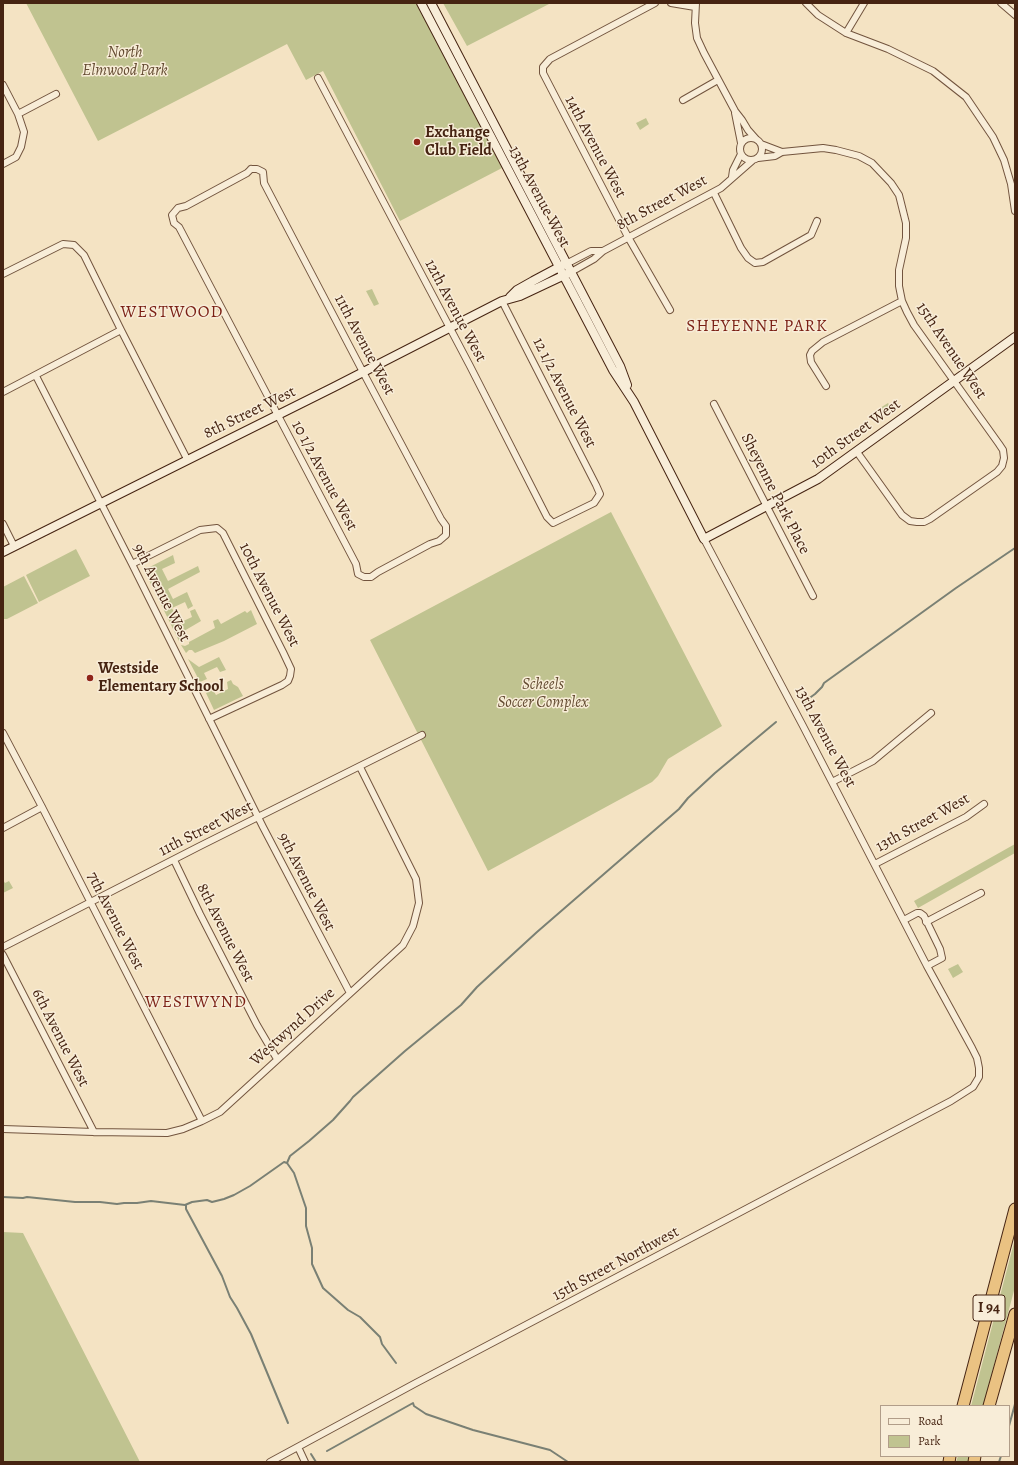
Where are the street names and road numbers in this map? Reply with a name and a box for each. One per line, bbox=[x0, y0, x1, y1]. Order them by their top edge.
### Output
street label: 14th Avenue West bbox=[560, 93, 630, 201]
street label: 13th Avenue West bbox=[504, 143, 574, 251]
street label: 8th Street West bbox=[613, 171, 711, 235]
street label: 12th Avenue West bbox=[420, 256, 490, 366]
street label: 11th Avenue West bbox=[329, 291, 399, 399]
street label: 15th Avenue West bbox=[912, 299, 990, 403]
street label: 12 1/2 Avenue West bbox=[528, 335, 600, 451]
street label: 8th Street West bbox=[201, 382, 299, 444]
street label: 10th Street West bbox=[807, 395, 905, 473]
street label: 10 1/2 Avenue West bbox=[287, 418, 361, 534]
street label: Sheyenne Park Place bbox=[736, 430, 814, 558]
street label: 10th Avenue West bbox=[234, 540, 304, 650]
street label: 9th Avenue West bbox=[128, 541, 194, 645]
street label: 13th Avenue West bbox=[790, 683, 860, 791]
street label: 13th Street West bbox=[873, 789, 973, 857]
street label: 11th Street West bbox=[156, 797, 256, 861]
street label: 9th Avenue West bbox=[273, 830, 339, 934]
street label: 7th Avenue West bbox=[82, 869, 148, 973]
street label: 8th Avenue West bbox=[192, 880, 258, 986]
street label: Westwynd Drive bbox=[247, 984, 339, 1070]
street label: 6th Avenue West bbox=[27, 986, 93, 1090]
street label: 15th Street Northwest bbox=[549, 1223, 683, 1305]
road number: I 94 bbox=[973, 1295, 1005, 1321]

